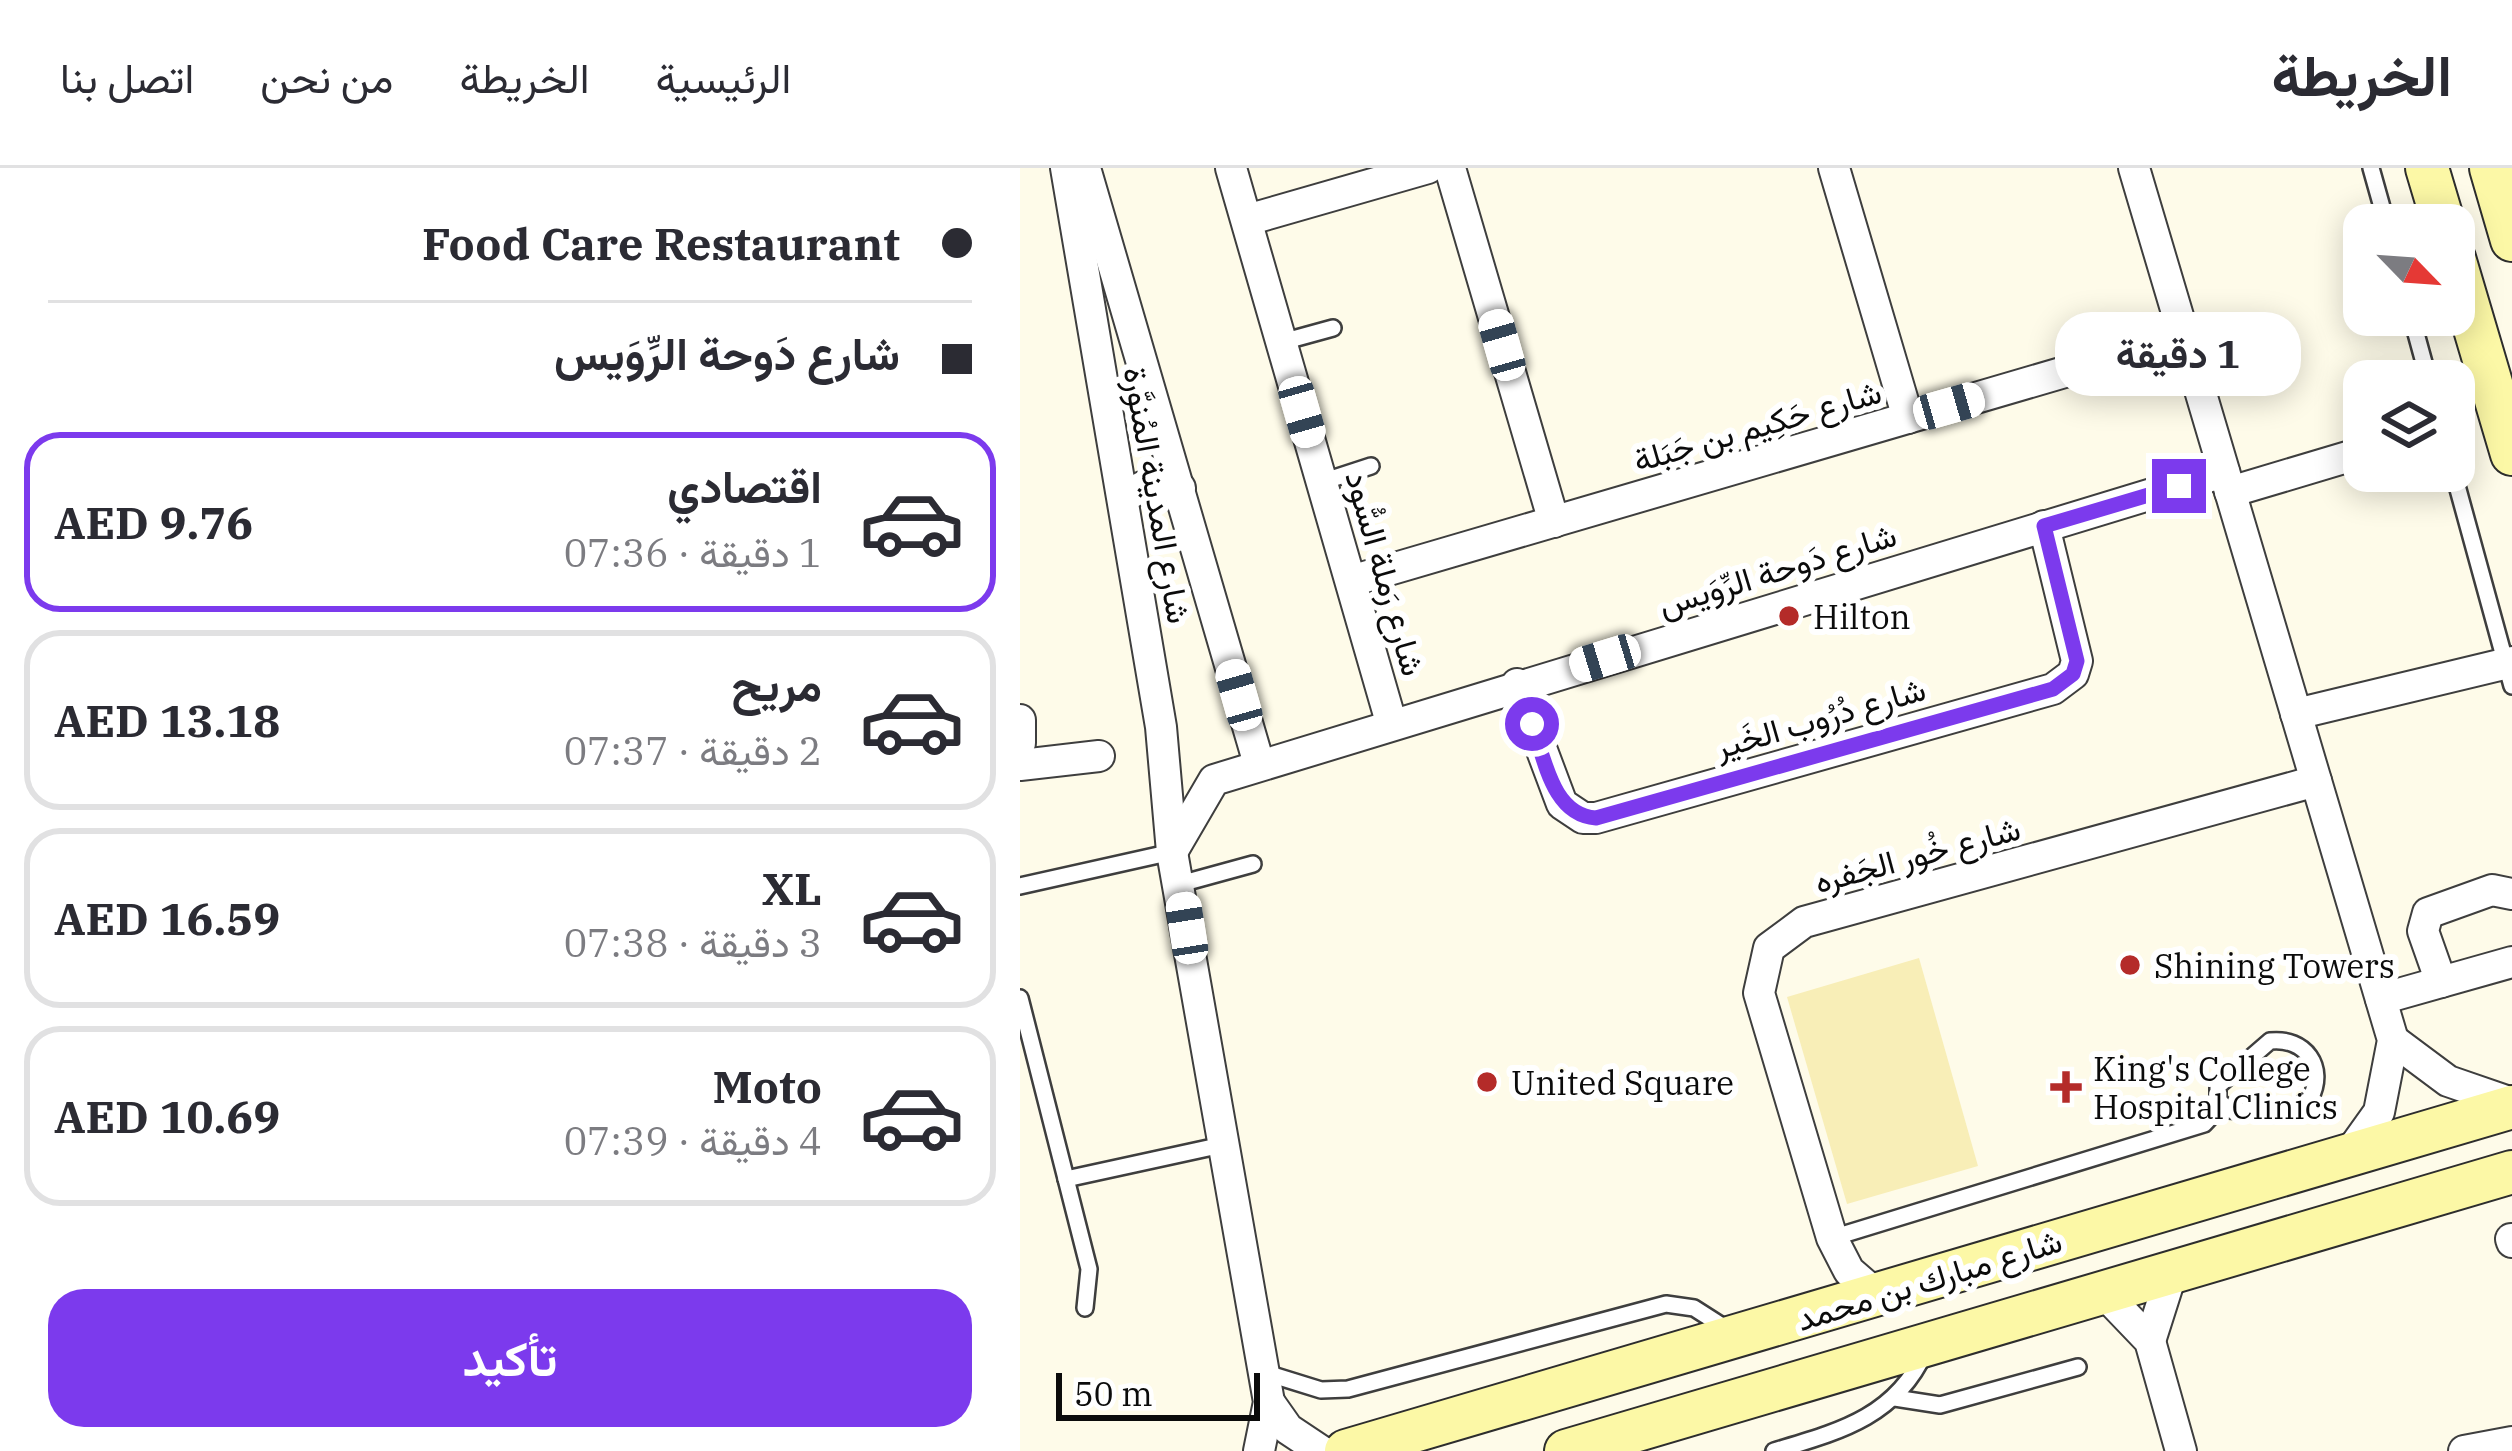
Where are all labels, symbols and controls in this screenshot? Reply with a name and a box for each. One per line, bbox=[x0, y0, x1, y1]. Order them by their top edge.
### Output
text: الخريطة bbox=[2272, 38, 2452, 112]
text: اتصل بنا bbox=[60, 50, 194, 105]
text: من نحن bbox=[260, 50, 393, 105]
text: الخريطة bbox=[459, 50, 589, 105]
text: الرئيسية bbox=[655, 50, 791, 105]
north arrow bbox=[2343, 204, 2475, 336]
map controls bbox=[2343, 204, 2475, 492]
text: Food Care Restaurant bbox=[422, 214, 900, 272]
car bbox=[1475, 305, 1529, 385]
callout: 1 دقيقة bbox=[2056, 312, 2302, 396]
text: شارع دَوحة الرِّوَيس bbox=[554, 324, 900, 382]
text: 1 دقيقة bbox=[2116, 328, 2240, 379]
button: layers bbox=[2343, 360, 2475, 492]
street label: شارع المدينة المُنوَّرة bbox=[1112, 363, 1202, 627]
street label: شارع حَكِيم بن جَبَلة bbox=[1628, 369, 1886, 483]
car bbox=[1275, 372, 1329, 452]
car bbox=[1909, 379, 1989, 433]
text: اقتصادي bbox=[667, 457, 822, 515]
route end bbox=[2152, 459, 2206, 513]
street label: شارع رَملة السُّود bbox=[1334, 466, 1436, 681]
icon: car bbox=[858, 468, 966, 576]
text: AED 9.76 bbox=[54, 493, 253, 551]
street label: شارع دَوحة الرِّوَيس bbox=[1653, 512, 1902, 628]
text: 1 دقيقة · 07:36 bbox=[564, 527, 822, 578]
place label: Hilton bbox=[1813, 595, 1911, 638]
marker: Hilton bbox=[1776, 603, 1802, 629]
car bbox=[1565, 630, 1645, 686]
text: مريح bbox=[731, 655, 822, 713]
car bbox=[1212, 655, 1266, 735]
icon: car bbox=[858, 666, 966, 774]
street label: شارع دُرُوب الخَير bbox=[1709, 666, 1931, 770]
text: AED 13.18 bbox=[54, 691, 280, 749]
route start bbox=[1505, 697, 1559, 751]
text: 2 دقيقة · 07:37 bbox=[564, 725, 822, 776]
street label: شارع خُور الجَفره bbox=[1809, 806, 2025, 904]
text: XL bbox=[761, 859, 822, 917]
icon: car bbox=[858, 864, 966, 972]
text: AED 16.59 bbox=[54, 889, 280, 947]
car bbox=[1164, 890, 1210, 966]
text: 3 دقيقة · 07:38 bbox=[564, 917, 822, 968]
place label: Shining Towers bbox=[2154, 944, 2395, 987]
marker: Shining Towers bbox=[2117, 952, 2143, 978]
place label: King's College Hospital Clinics bbox=[2093, 1047, 2338, 1128]
text: Moto bbox=[713, 1057, 822, 1115]
place label: United Square bbox=[1511, 1061, 1734, 1104]
icon: car bbox=[858, 1062, 966, 1170]
marker: United Square bbox=[1474, 1069, 1500, 1095]
marker: King's College Hospital Clinics bbox=[2050, 1071, 2082, 1103]
text: AED 10.69 bbox=[54, 1087, 280, 1145]
text: 4 دقيقة · 07:39 bbox=[564, 1115, 822, 1166]
street label: شارع مبارك بن محمد bbox=[1791, 1218, 2067, 1342]
button: تأكيد bbox=[48, 1289, 972, 1427]
scale bar bbox=[1056, 1367, 1260, 1420]
text: 50 m bbox=[1074, 1372, 1153, 1415]

